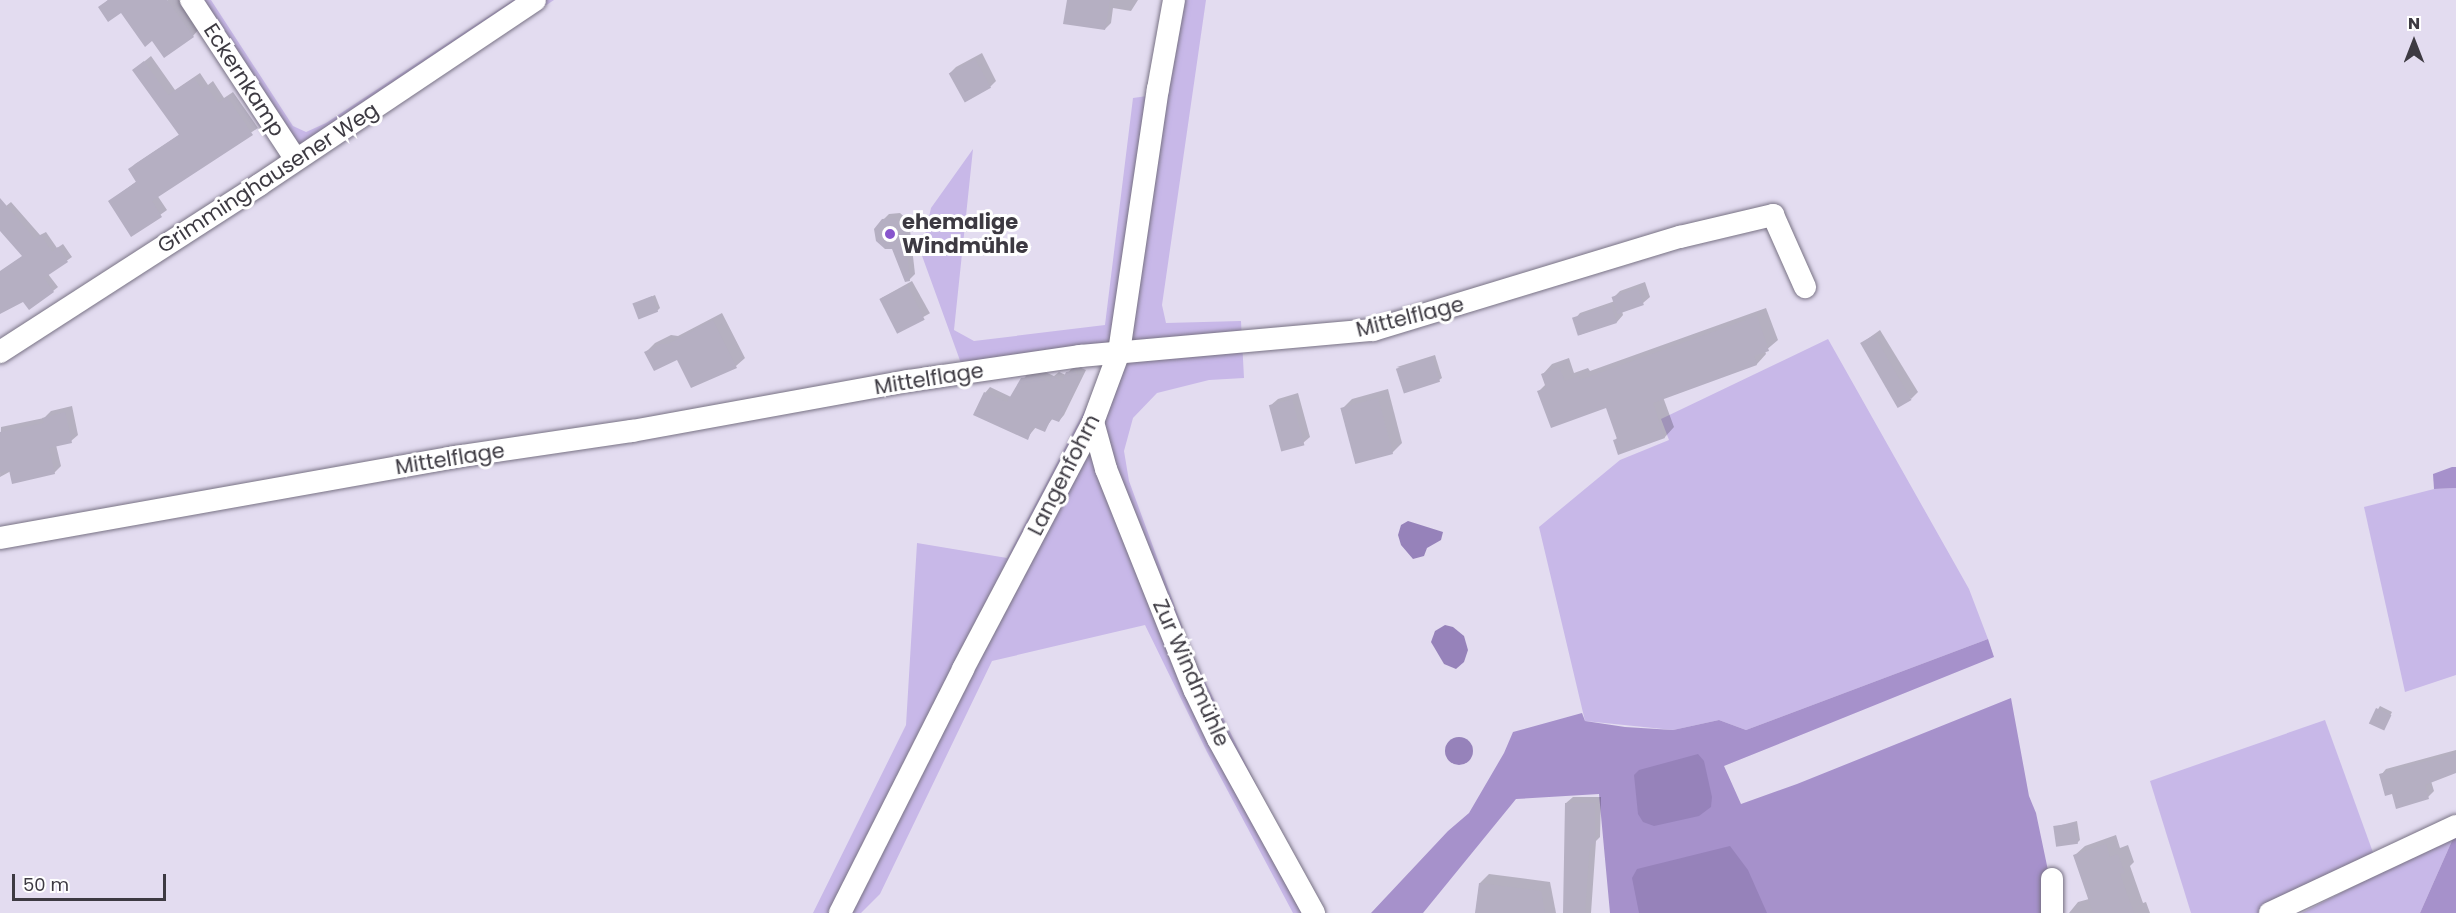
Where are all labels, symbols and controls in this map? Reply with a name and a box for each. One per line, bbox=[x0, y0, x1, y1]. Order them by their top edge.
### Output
north arrow bbox=[2384, 12, 2444, 72]
text: N bbox=[2408, 12, 2420, 35]
street label: Eckernkamp bbox=[198, 19, 290, 141]
street label: Grimminghausener Weg bbox=[153, 97, 383, 259]
place label: ehemalige Windmühle bbox=[902, 209, 1028, 259]
marker: ehemalige Windmühle bbox=[883, 227, 897, 241]
street label: Mittelflage bbox=[1353, 291, 1467, 343]
street label: Mittelflage bbox=[873, 358, 985, 400]
street label: Langenfohrn bbox=[1023, 410, 1105, 540]
street label: Mittelflage bbox=[394, 438, 506, 480]
street label: Zur Windmühle bbox=[1147, 596, 1235, 750]
scale bar bbox=[15, 862, 170, 900]
text: 50 m bbox=[23, 872, 69, 897]

